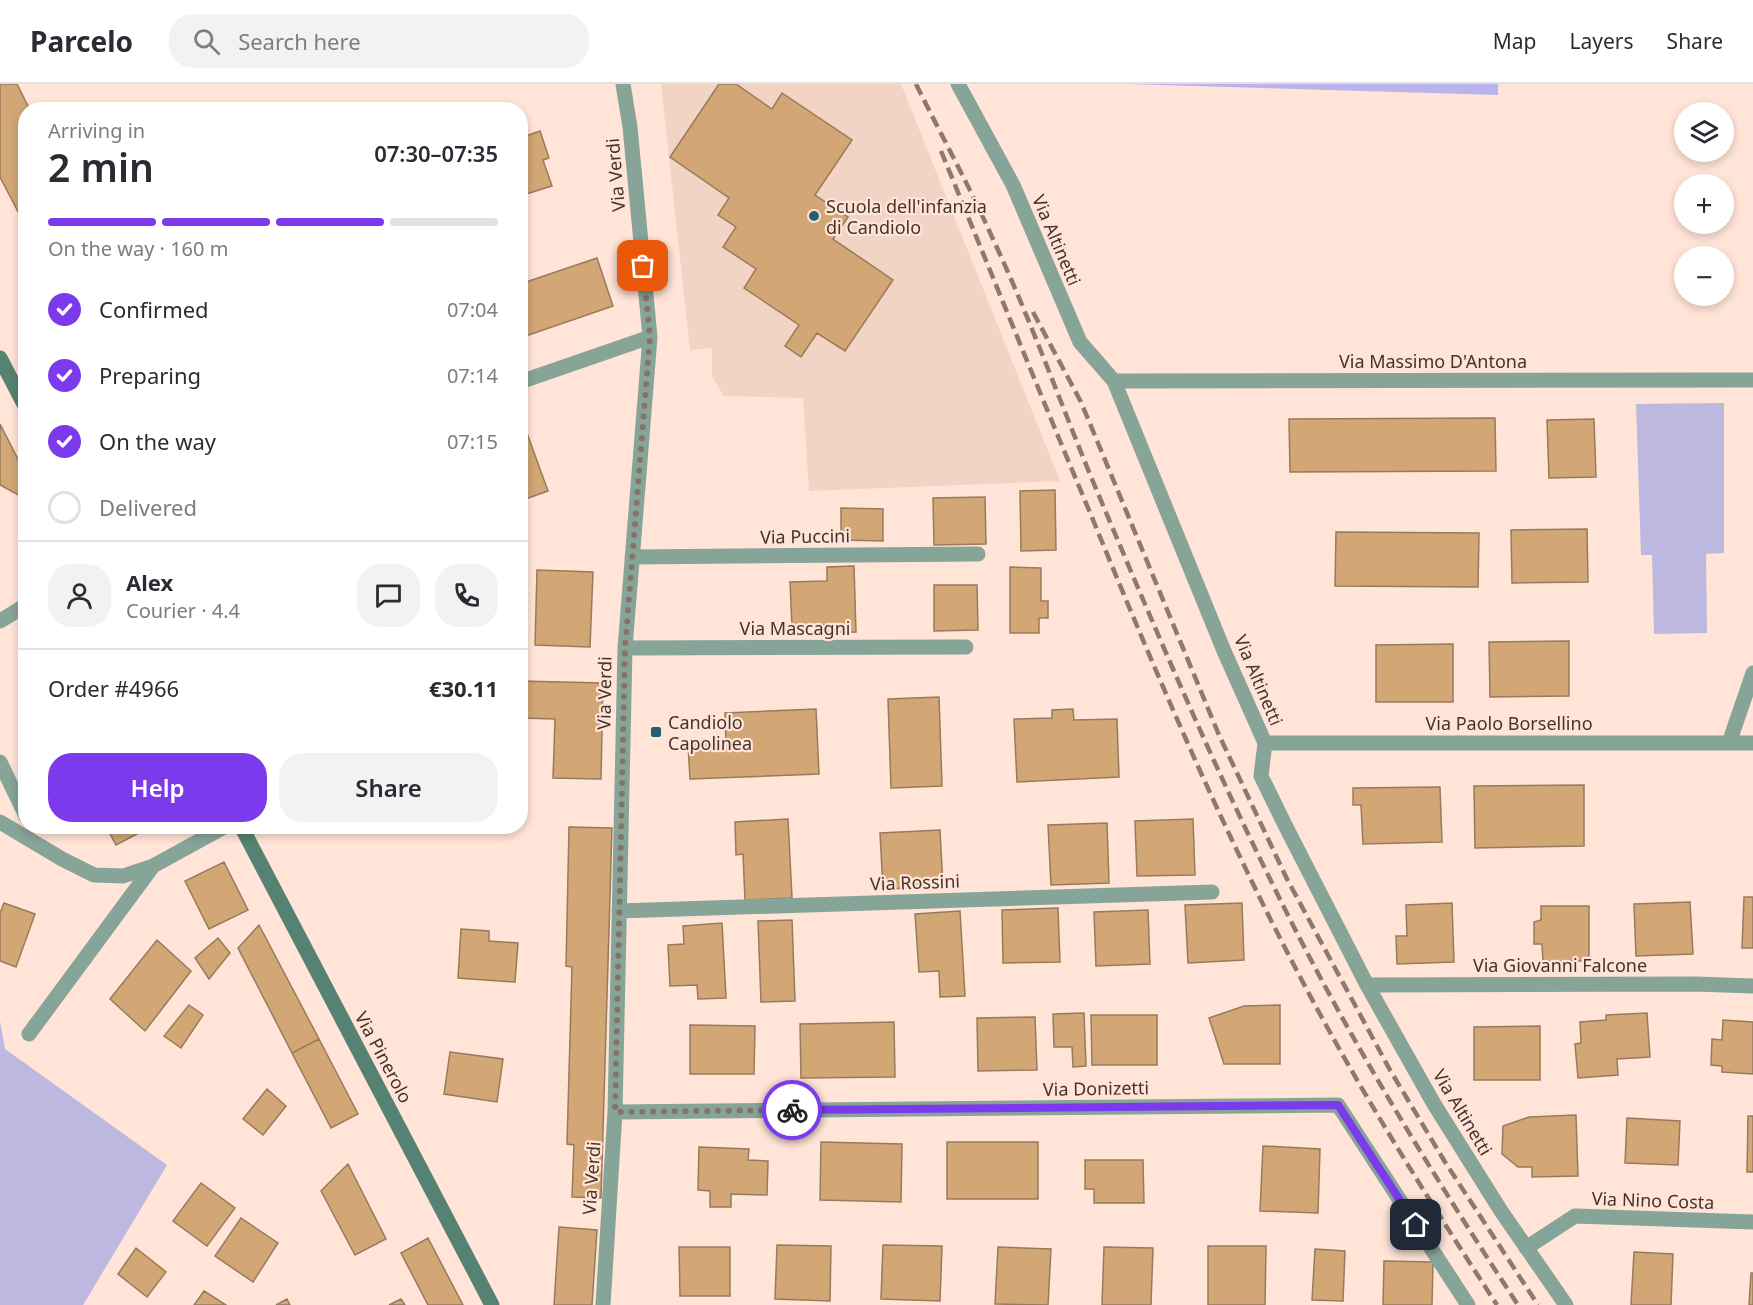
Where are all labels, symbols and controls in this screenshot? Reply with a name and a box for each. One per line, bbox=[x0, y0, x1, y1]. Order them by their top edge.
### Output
search box bbox=[169, 14, 589, 68]
text: Parcelo bbox=[30, 22, 133, 60]
icon: search bbox=[190, 25, 223, 58]
text: Search here bbox=[238, 26, 361, 56]
text: Map bbox=[1493, 27, 1537, 55]
text: Layers bbox=[1570, 27, 1634, 55]
text: Share bbox=[1667, 27, 1723, 55]
map controls bbox=[1674, 102, 1734, 306]
button: layers bbox=[1674, 102, 1734, 162]
text: Arriving in bbox=[48, 117, 145, 144]
street label: Via Verdi bbox=[600, 137, 630, 213]
text: 07:30–07:35 bbox=[374, 138, 498, 168]
text: 2 min bbox=[48, 140, 154, 193]
button: + bbox=[1674, 174, 1734, 234]
street label: Via Altinetti bbox=[1027, 191, 1087, 289]
place label: Scuola dell'infanzia di Candiolo bbox=[826, 194, 987, 239]
marker: Scuola dell'infanzia di Candiolo bbox=[807, 209, 821, 223]
text: On the way · 160 m bbox=[48, 235, 228, 262]
pin bbox=[617, 240, 668, 291]
button: − bbox=[1674, 246, 1734, 306]
icon: bag bbox=[626, 249, 659, 282]
icon: check bbox=[48, 293, 81, 326]
text: Confirmed bbox=[99, 294, 209, 324]
text: 07:04 bbox=[447, 296, 498, 323]
street label: Via Massimo D'Antona bbox=[1339, 349, 1527, 373]
icon: check bbox=[48, 359, 81, 392]
text: Preparing bbox=[99, 360, 201, 390]
text: 07:14 bbox=[447, 362, 498, 389]
icon: check bbox=[48, 425, 81, 458]
text: On the way bbox=[99, 426, 216, 456]
text: 07:15 bbox=[447, 428, 498, 455]
text: Delivered bbox=[99, 492, 197, 522]
street label: Via Puccini bbox=[760, 523, 850, 549]
button: person bbox=[48, 564, 111, 627]
button: chat bbox=[357, 564, 420, 627]
button: phone bbox=[435, 564, 498, 627]
text: Alex bbox=[126, 567, 173, 597]
text: Courier · 4.4 bbox=[126, 597, 240, 624]
street label: Via Mascagni bbox=[740, 616, 850, 640]
street label: Via Altinetti bbox=[1229, 631, 1289, 729]
street label: Via Verdi bbox=[591, 656, 617, 730]
text: Order #4966 bbox=[48, 673, 179, 703]
text: €30.11 bbox=[429, 673, 498, 703]
place label: Candiolo Capolinea bbox=[668, 710, 752, 755]
street label: Via Paolo Borsellino bbox=[1425, 711, 1593, 735]
marker: Candiolo Capolinea bbox=[649, 725, 663, 739]
button: Help bbox=[48, 753, 267, 822]
button: Share bbox=[279, 753, 498, 822]
street label: Via Rossini bbox=[870, 868, 960, 896]
street label: Via Giovanni Falcone bbox=[1473, 953, 1647, 977]
street label: Via Pinerolo bbox=[350, 1007, 418, 1107]
street label: Via Altinetti bbox=[1428, 1064, 1498, 1160]
street label: Via Donizetti bbox=[1043, 1075, 1149, 1101]
courier bbox=[762, 1080, 822, 1140]
icon: bike bbox=[776, 1094, 809, 1127]
street label: Via Verdi bbox=[576, 1140, 606, 1216]
street label: Via Nino Costa bbox=[1591, 1186, 1715, 1214]
pin bbox=[1390, 1199, 1441, 1250]
icon: home bbox=[1399, 1208, 1432, 1241]

